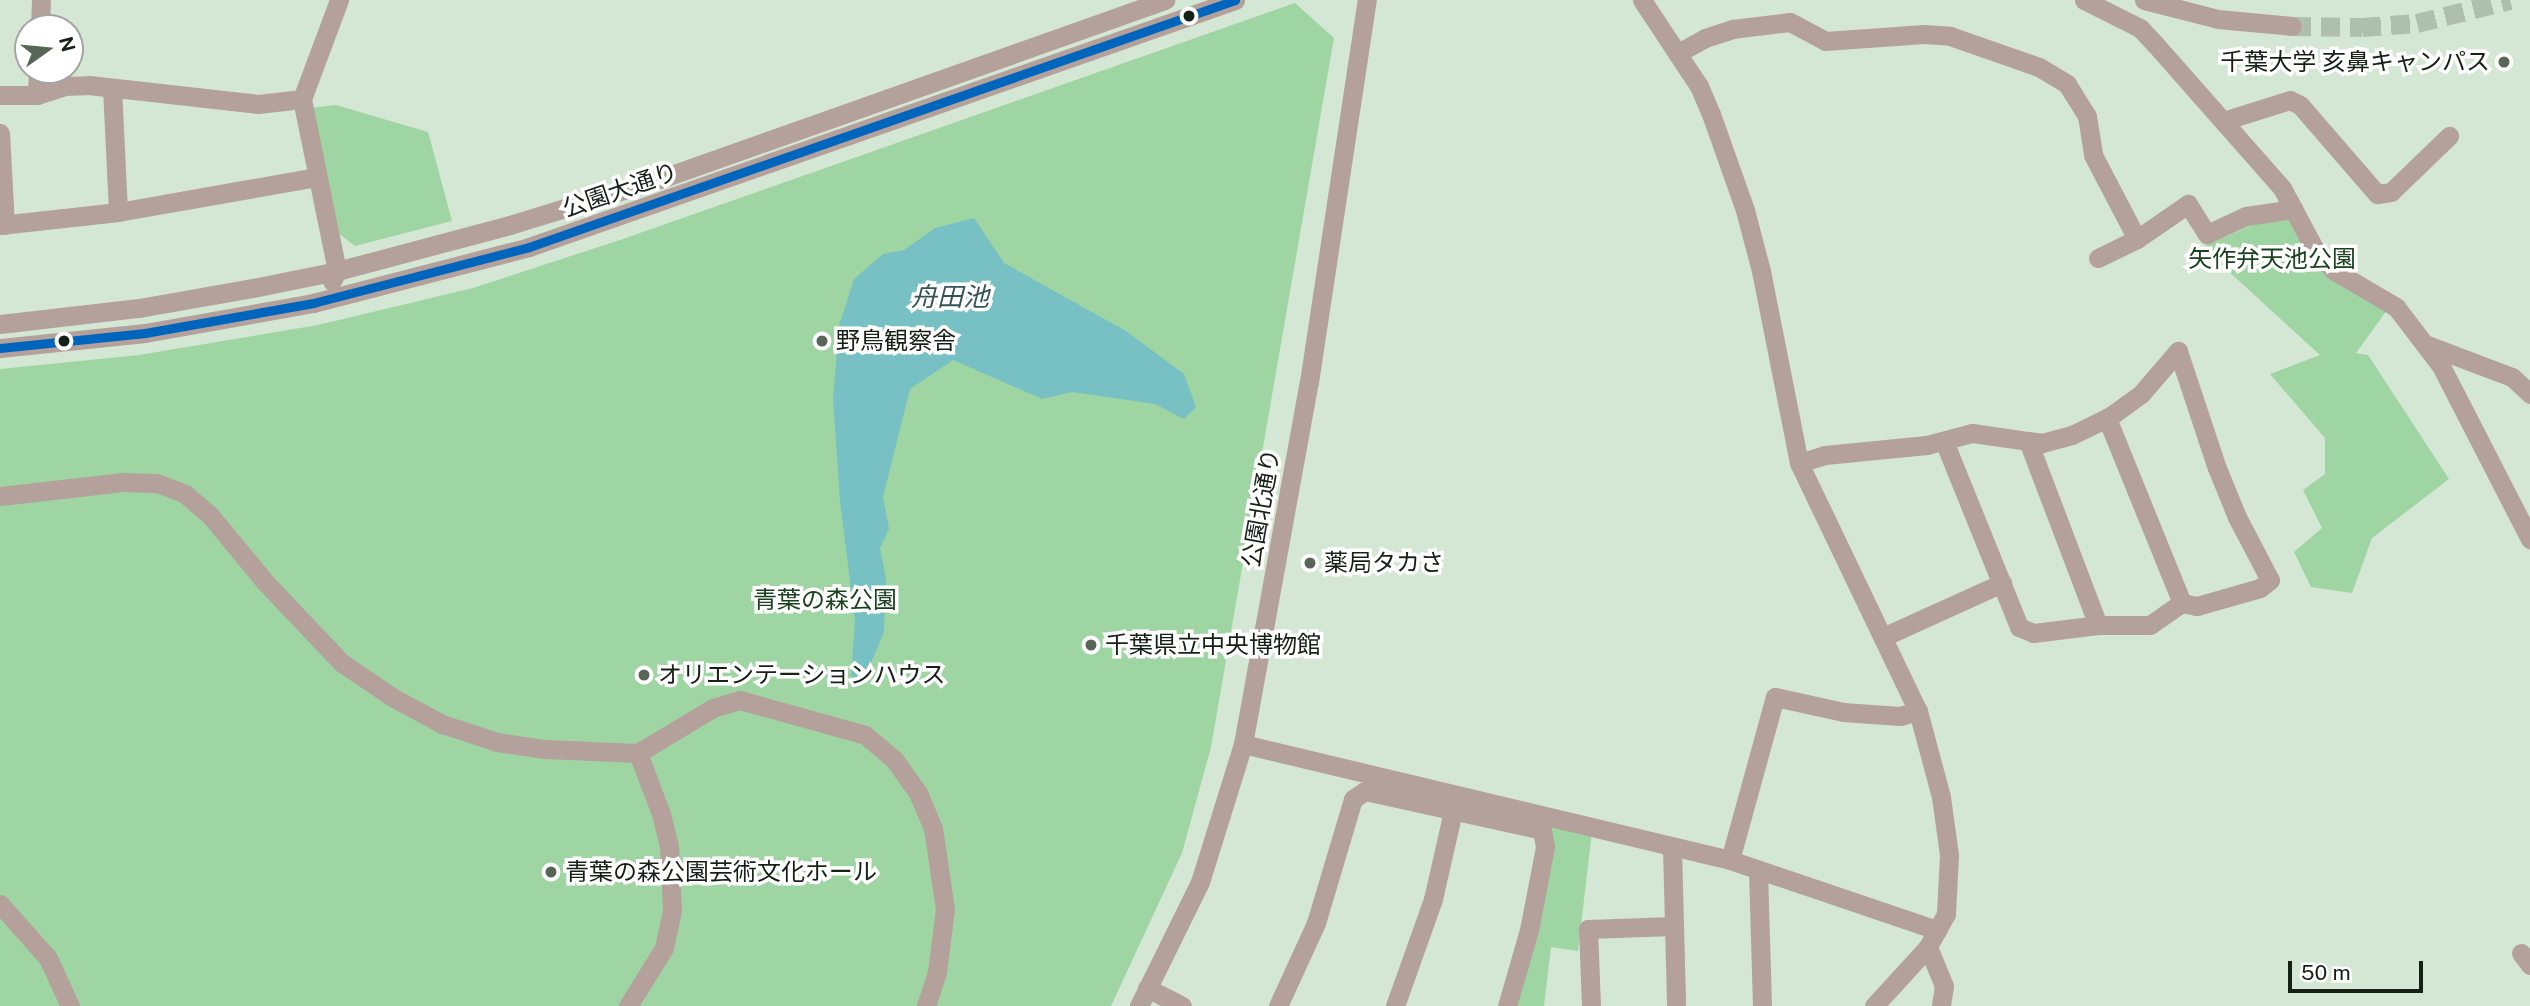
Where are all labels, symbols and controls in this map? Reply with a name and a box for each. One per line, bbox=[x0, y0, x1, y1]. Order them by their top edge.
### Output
unlabelled marker bbox=[1182, 9, 1196, 23]
north arrow bbox=[14, 14, 84, 84]
text: N bbox=[55, 34, 80, 54]
place label: 千葉大学 亥鼻キャンパス bbox=[2220, 48, 2490, 76]
marker: 千葉大学 亥鼻キャンパス bbox=[2496, 54, 2512, 70]
street label: 公園大通り bbox=[559, 157, 681, 223]
park label: 矢作弁天池公園 bbox=[2188, 245, 2356, 273]
water label: 舟田池 bbox=[911, 281, 989, 313]
place label: 野鳥観察舎 bbox=[836, 327, 956, 355]
marker: 野鳥観察舎 bbox=[814, 333, 830, 349]
unlabelled marker bbox=[57, 334, 71, 348]
street label: 公園北通り bbox=[1236, 446, 1286, 570]
place label: 薬局タカさ bbox=[1324, 549, 1444, 577]
marker: 薬局タカさ bbox=[1302, 555, 1318, 571]
park label: 青葉の森公園 bbox=[753, 586, 897, 614]
place label: 千葉県立中央博物館 bbox=[1105, 631, 1321, 659]
marker: 千葉県立中央博物館 bbox=[1083, 637, 1099, 653]
place label: オリエンテーションハウス bbox=[658, 661, 946, 689]
marker: オリエンテーションハウス bbox=[636, 667, 652, 683]
place label: 青葉の森公園芸術文化ホール bbox=[565, 858, 877, 886]
marker: 青葉の森公園芸術文化ホール bbox=[543, 864, 559, 880]
scale bar bbox=[2292, 946, 2427, 990]
text: 50 m bbox=[2301, 960, 2351, 985]

